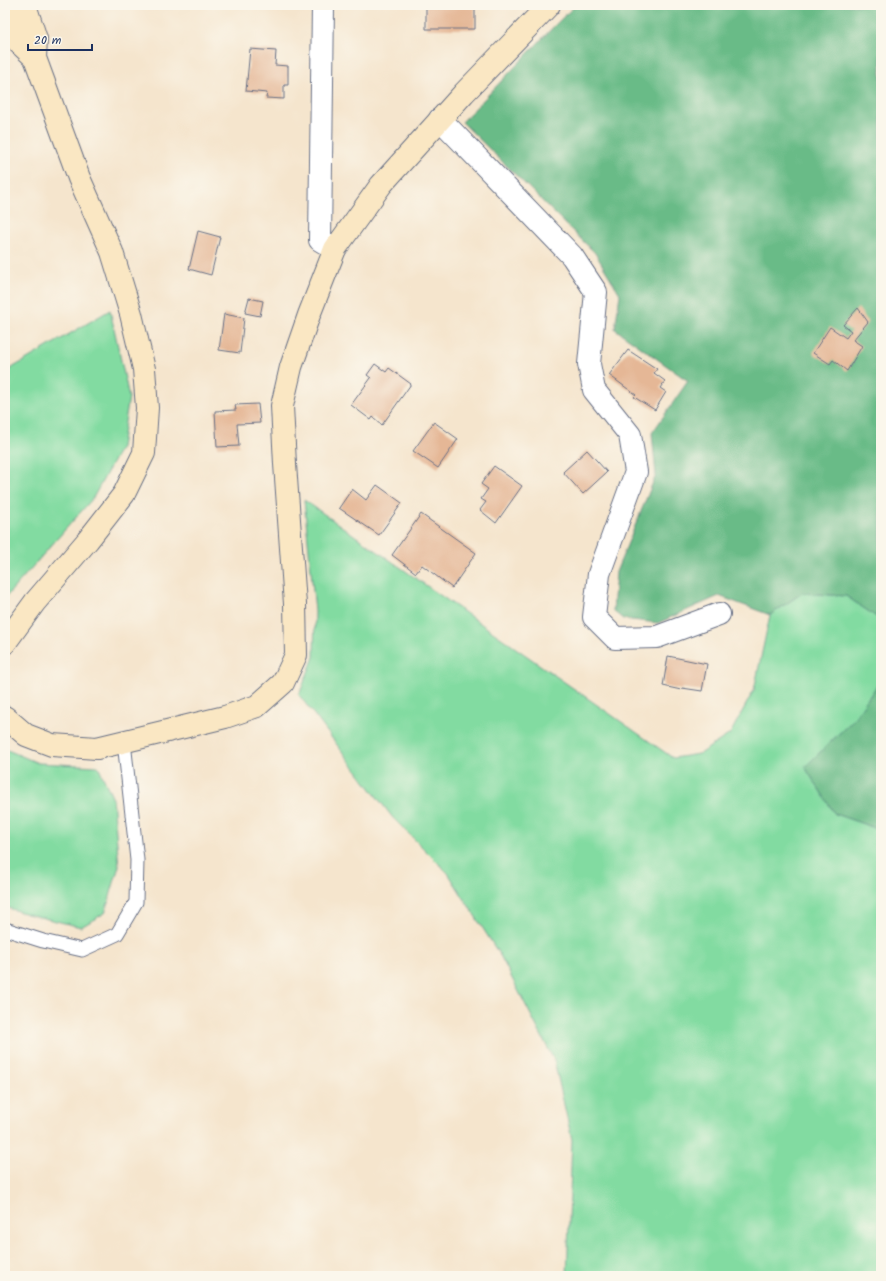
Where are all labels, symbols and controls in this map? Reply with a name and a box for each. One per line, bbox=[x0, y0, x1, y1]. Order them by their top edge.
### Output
scale bar bbox=[28, 26, 92, 52]
text: 20 m bbox=[34, 31, 62, 50]

